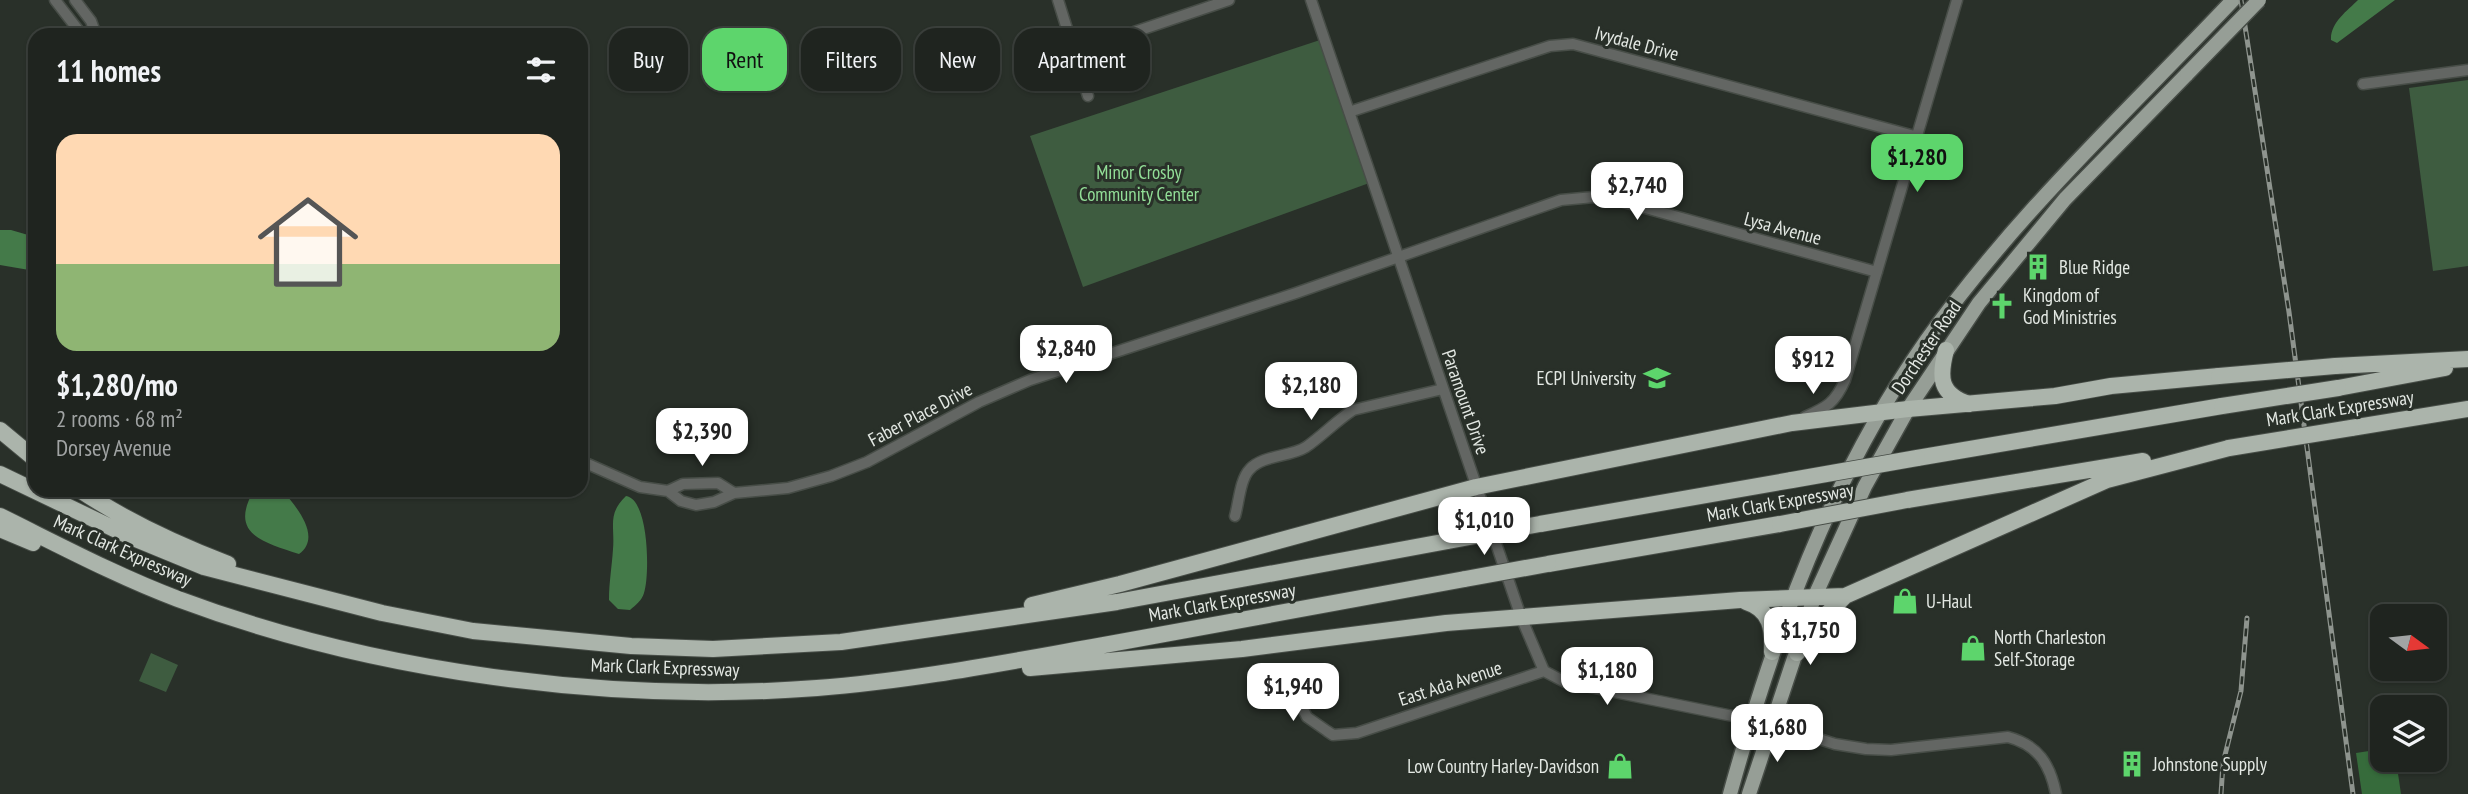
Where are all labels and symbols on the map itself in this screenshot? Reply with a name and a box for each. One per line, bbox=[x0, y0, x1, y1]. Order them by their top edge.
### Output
street label: Ivydale Drive bbox=[1592, 20, 1682, 66]
pin: $1,280 bbox=[1860, 134, 1974, 194]
park label: Minor Crosby Community Center bbox=[1079, 160, 1200, 206]
pin: $2,740 bbox=[1580, 162, 1694, 222]
street label: Lysa Avenue bbox=[1742, 206, 1824, 250]
building icon: Blue Ridge bbox=[2023, 252, 2053, 282]
place label: Blue Ridge bbox=[2059, 255, 2130, 279]
place label: Kingdom of God Ministries bbox=[2023, 283, 2117, 329]
church icon: Kingdom of God Ministries bbox=[1987, 291, 2017, 321]
street label: Dorchester Road bbox=[1886, 296, 1966, 398]
pin: $2,840 bbox=[1009, 326, 1123, 385]
pin: $912 bbox=[1772, 336, 1854, 396]
street label: Paramount Drive bbox=[1437, 346, 1495, 458]
pin: $2,180 bbox=[1254, 362, 1368, 422]
school or university icon: ECPI University bbox=[1642, 363, 1672, 393]
place label: ECPI University bbox=[1537, 366, 1637, 390]
street label: Faber Place Drive bbox=[864, 377, 976, 451]
street label: Mark Clark Expressway bbox=[2265, 384, 2416, 431]
pin: $2,390 bbox=[645, 408, 759, 468]
street label: Mark Clark Expressway bbox=[1705, 477, 1856, 527]
pin: $1,010 bbox=[1427, 498, 1541, 557]
street label: Mark Clark Expressway bbox=[50, 509, 197, 592]
street label: Mark Clark Expressway bbox=[1147, 577, 1298, 627]
shop icon: U-Haul bbox=[1890, 586, 1920, 616]
place label: U-Haul bbox=[1926, 589, 1972, 613]
north arrow bbox=[2370, 604, 2446, 681]
pin: $1,750 bbox=[1753, 608, 1867, 667]
place label: North Charleston Self-Storage bbox=[1994, 625, 2106, 671]
shop icon: North Charleston Self-Storage bbox=[1958, 633, 1988, 663]
pin: $1,180 bbox=[1550, 648, 1664, 707]
street label: Mark Clark Expressway bbox=[590, 652, 741, 682]
street label: East Ada Avenue bbox=[1395, 655, 1505, 711]
pin: $1,940 bbox=[1236, 664, 1350, 723]
pin: $1,680 bbox=[1720, 704, 1834, 764]
building icon: Johnstone Supply bbox=[2117, 749, 2147, 779]
shop icon: Low Country Harley-Davidson bbox=[1605, 751, 1635, 781]
place label: Johnstone Supply bbox=[2152, 752, 2268, 776]
place label: Low Country Harley-Davidson bbox=[1407, 754, 1599, 778]

